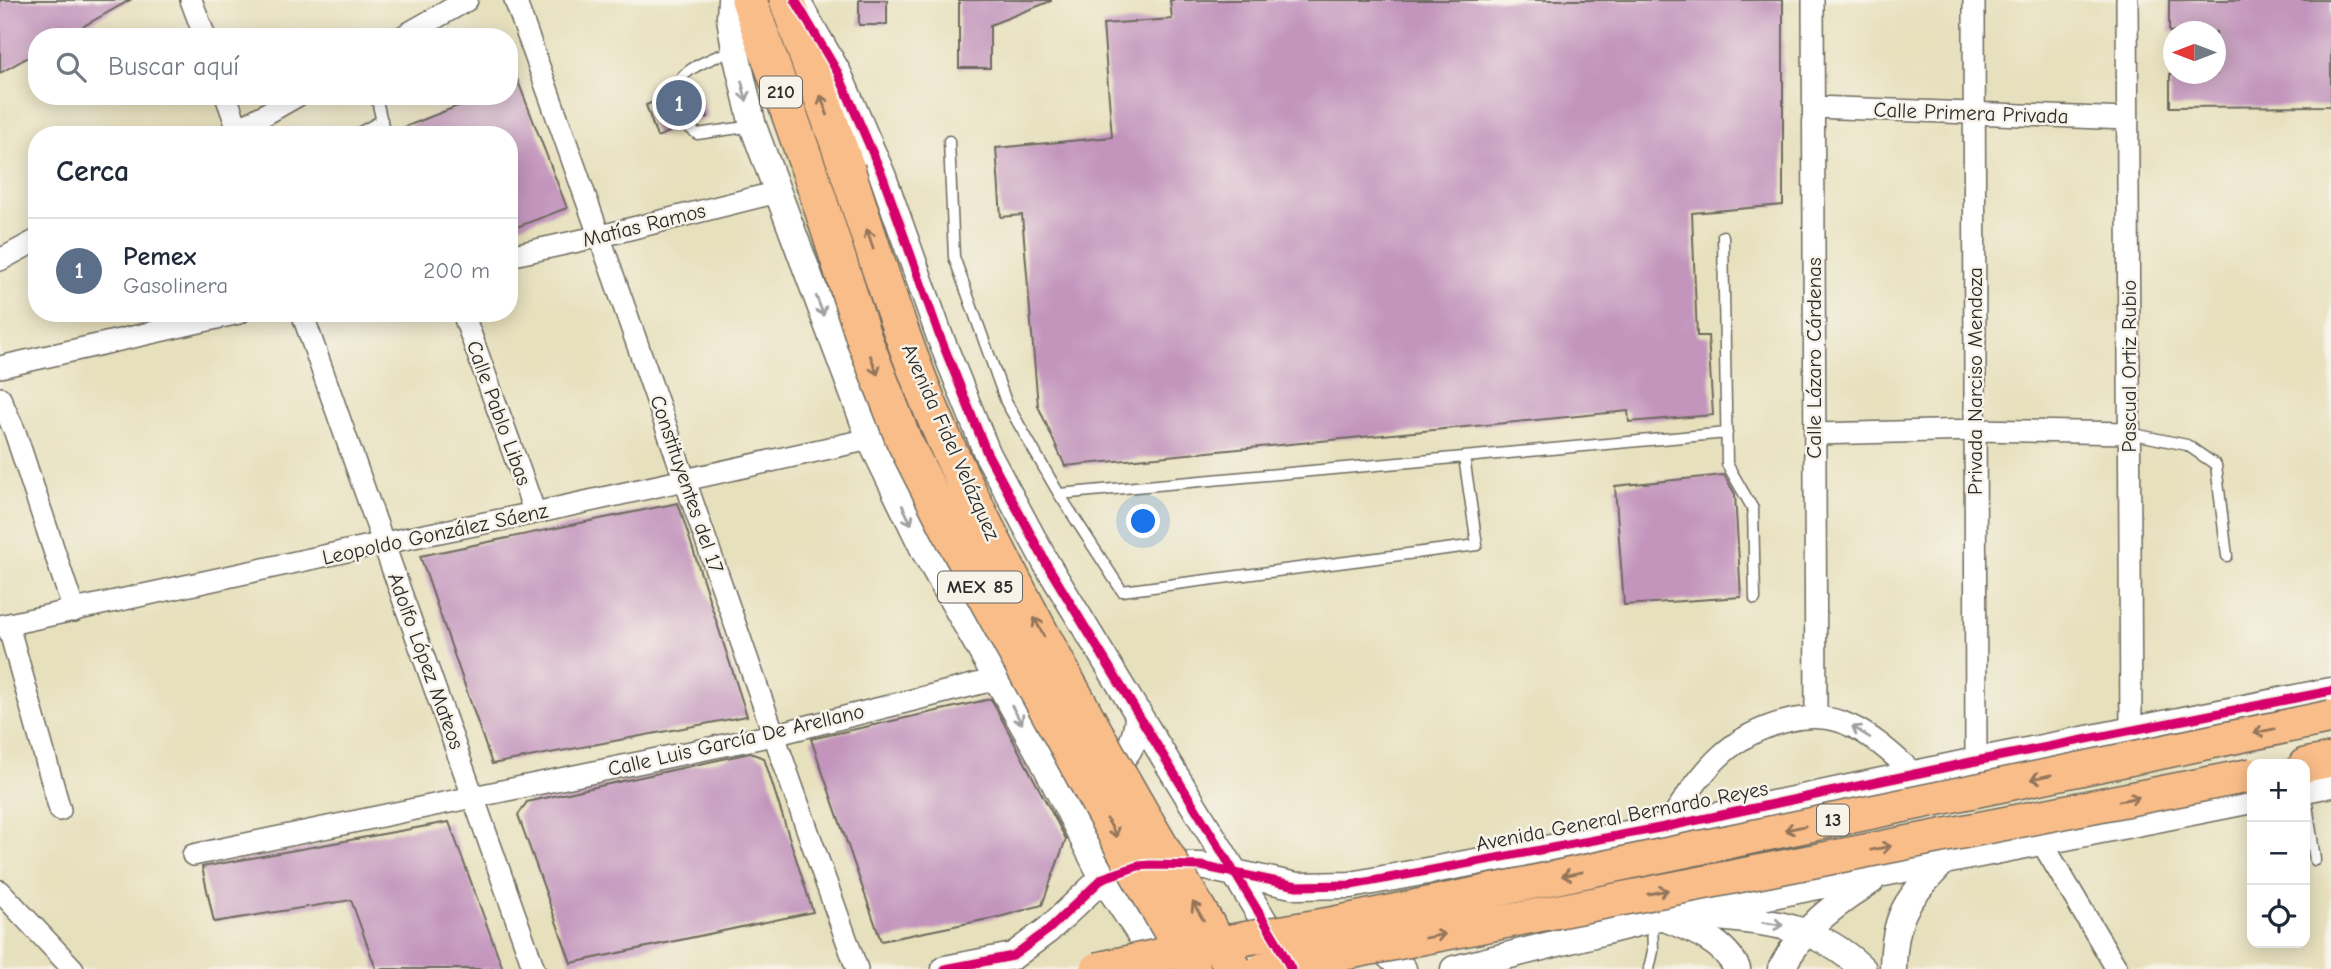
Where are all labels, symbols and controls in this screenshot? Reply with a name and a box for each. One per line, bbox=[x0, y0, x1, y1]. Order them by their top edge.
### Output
north arrow bbox=[2163, 21, 2226, 84]
search box bbox=[28, 28, 518, 105]
icon: search bbox=[52, 48, 90, 86]
text: Buscar aquí bbox=[108, 52, 239, 82]
road number: 210 bbox=[760, 76, 802, 108]
pin: 1 bbox=[656, 77, 702, 129]
one-way arrow bbox=[738, 80, 751, 102]
one-way arrow bbox=[817, 94, 829, 116]
street label: Calle Primera Privada bbox=[1873, 98, 2069, 128]
text: Cerca bbox=[56, 154, 129, 189]
street label: Matías Ramos bbox=[580, 198, 708, 252]
one-way arrow bbox=[863, 229, 875, 251]
text: Pemex bbox=[123, 242, 196, 272]
text: 1 bbox=[74, 257, 84, 284]
text: 200 m bbox=[423, 257, 490, 284]
street label: Calle Lázaro Cárdenas bbox=[1802, 257, 1826, 459]
street label: Privada Narciso Mendoza bbox=[1963, 267, 1987, 495]
text: Gasolinera bbox=[123, 272, 228, 299]
street label: Pascual Ortiz Rubio bbox=[2117, 280, 2141, 452]
one-way arrow bbox=[814, 294, 827, 316]
street label: Calle Pablo Libas bbox=[462, 337, 536, 489]
street label: Avenida Fidel Velázquez bbox=[897, 340, 1005, 544]
one-way arrow bbox=[869, 353, 882, 375]
street label: Constituyentes del 17 bbox=[645, 392, 729, 576]
street label: Leopoldo González Sáenz bbox=[320, 498, 550, 570]
one-way arrow bbox=[901, 504, 915, 525]
your location bbox=[1126, 504, 1160, 538]
street label: Adolfo López Mateos bbox=[383, 570, 469, 752]
road number: MEX 85 bbox=[938, 572, 1022, 602]
one-way arrow bbox=[1032, 617, 1045, 638]
street label: Calle Luis García De Arellano bbox=[605, 699, 867, 781]
one-way arrow bbox=[1010, 704, 1024, 724]
one-way arrow bbox=[2253, 724, 2276, 738]
one-way arrow bbox=[1852, 725, 1872, 739]
map controls bbox=[2247, 759, 2310, 948]
button: + bbox=[2247, 759, 2310, 822]
one-way arrow bbox=[2030, 770, 2053, 784]
street label: Avenida General Bernardo Reyes bbox=[1474, 776, 1770, 856]
one-way arrow bbox=[2117, 792, 2140, 806]
road number: 13 bbox=[1817, 804, 1849, 835]
one-way arrow bbox=[1106, 817, 1119, 838]
one-way arrow bbox=[1784, 821, 1807, 835]
button: − bbox=[2247, 822, 2310, 885]
one-way arrow bbox=[1869, 841, 1892, 854]
one-way arrow bbox=[1561, 867, 1584, 881]
one-way arrow bbox=[1646, 885, 1669, 898]
button: locate bbox=[2247, 885, 2310, 948]
one-way arrow bbox=[1191, 901, 1205, 921]
one-way arrow bbox=[1761, 918, 1784, 931]
one-way arrow bbox=[1423, 928, 1446, 942]

